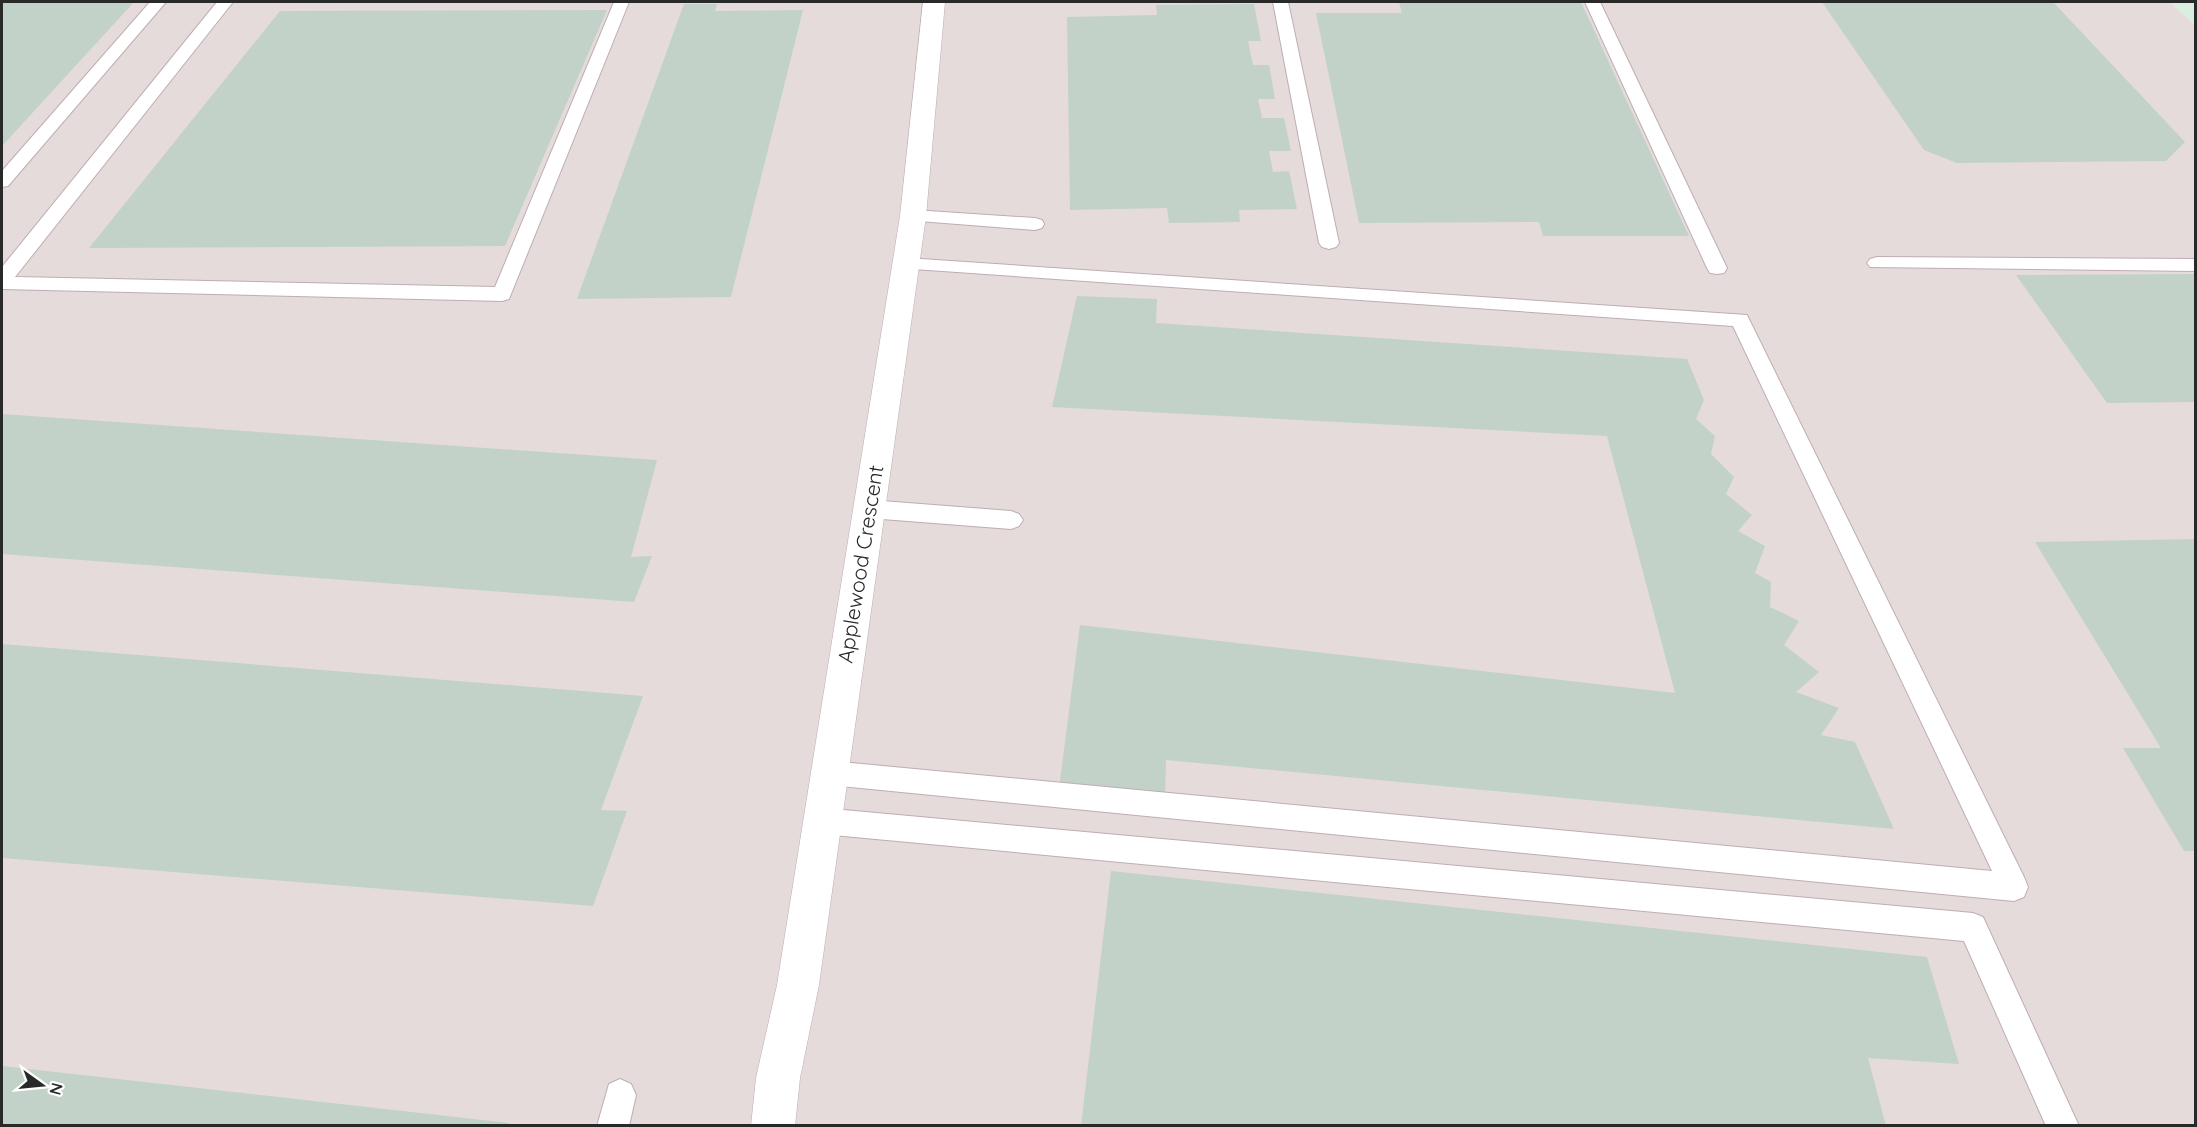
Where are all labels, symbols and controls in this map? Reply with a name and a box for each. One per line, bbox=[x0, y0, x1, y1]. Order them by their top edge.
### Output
street label: Applewood Crescent bbox=[832, 463, 888, 665]
north arrow bbox=[12, 1055, 72, 1115]
text: N bbox=[45, 1081, 68, 1097]

